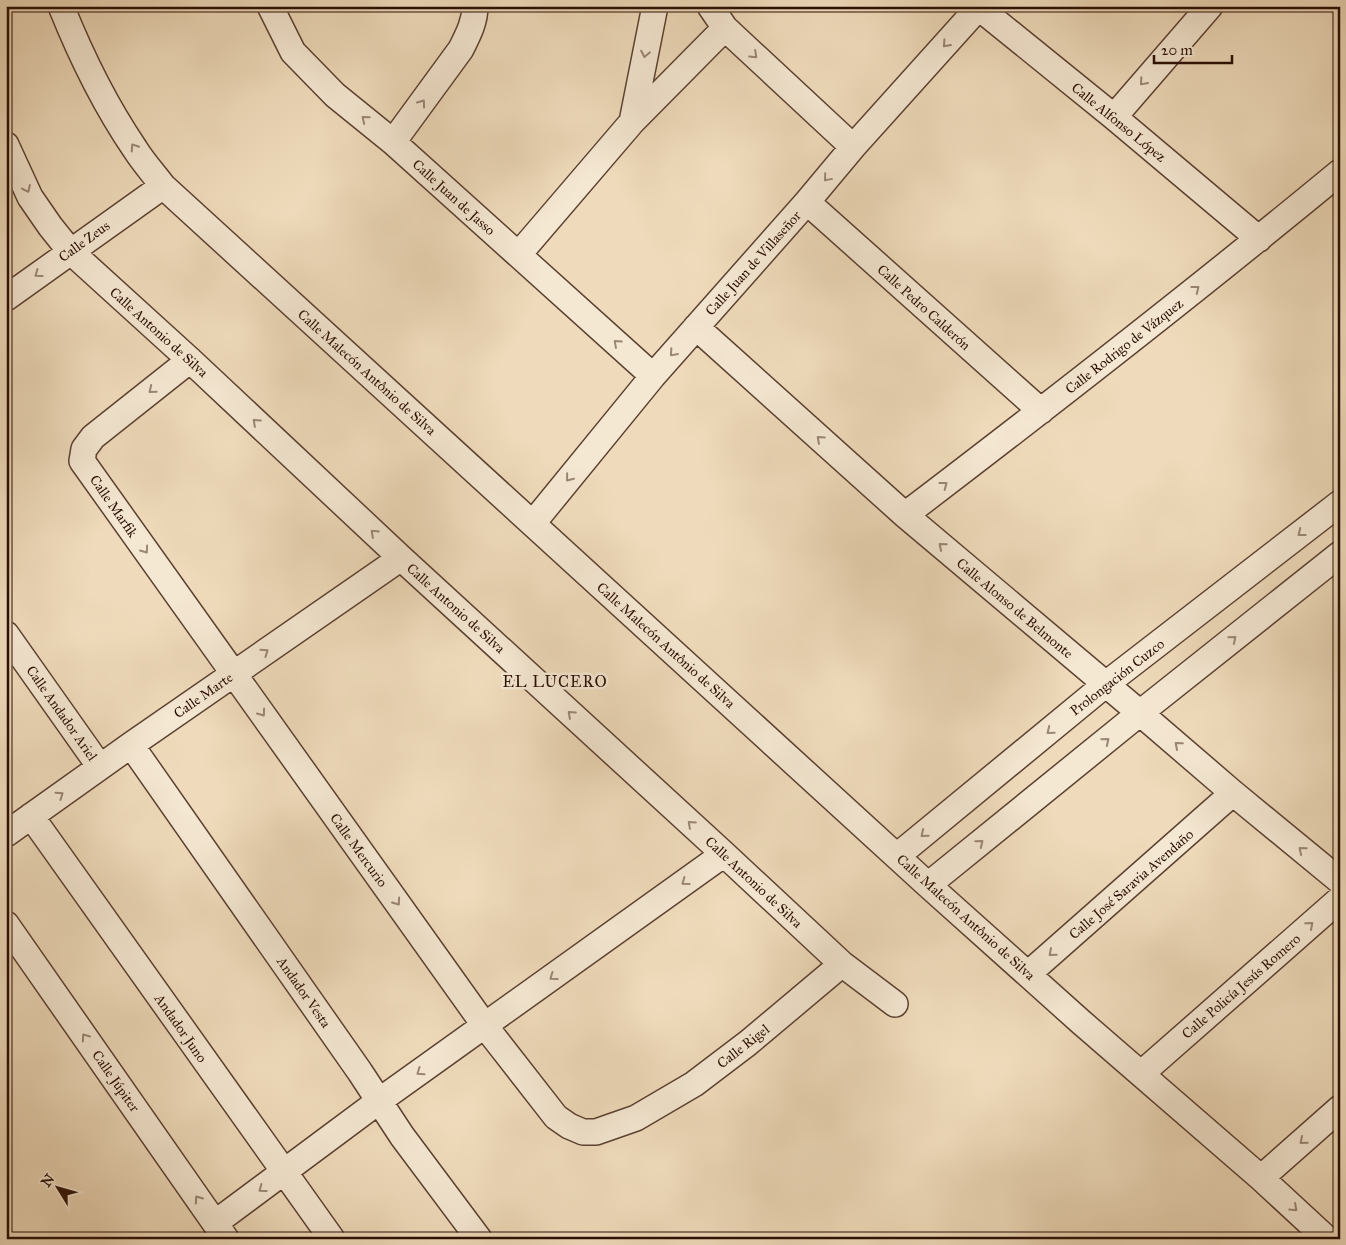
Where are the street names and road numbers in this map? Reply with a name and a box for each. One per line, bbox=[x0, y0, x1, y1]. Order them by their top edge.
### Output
street label: Calle Alfonso López bbox=[1068, 79, 1170, 166]
street label: Calle Juan de Jasso bbox=[408, 156, 499, 240]
street label: Calle Juan de Villaseñor bbox=[702, 207, 806, 320]
street label: Calle Zeus bbox=[55, 217, 113, 266]
street label: Calle Pedro Calderón bbox=[874, 261, 974, 354]
street label: Calle Antonio de Silva bbox=[106, 284, 211, 381]
street label: Calle Rodrigo de Vázquez bbox=[1062, 295, 1188, 398]
street label: Calle Malecón Antônio de Silva bbox=[294, 306, 439, 439]
street label: Calle Marfik bbox=[86, 472, 141, 541]
street label: Calle Alonso de Belmonte bbox=[953, 555, 1077, 662]
street label: Calle Antonio de Silva bbox=[403, 560, 508, 657]
street label: Calle Malecón Antônio de Silva bbox=[593, 579, 738, 712]
street label: Prolongación Cuzco bbox=[1067, 635, 1168, 720]
street label: Calle Andador Ariel bbox=[22, 662, 101, 764]
street label: Calle Marte bbox=[170, 669, 236, 722]
street label: Calle Mercurio bbox=[326, 810, 391, 890]
street label: Calle José Saravia Avendaño bbox=[1066, 826, 1198, 944]
street label: Calle Antonio de Silva bbox=[702, 833, 806, 932]
street label: Calle Malecón Antônio de Silva bbox=[893, 851, 1038, 984]
street label: Calle Policía Jesús Romero bbox=[1179, 930, 1305, 1043]
street label: Andador Vesta bbox=[272, 953, 334, 1031]
street label: Andador Juno bbox=[149, 990, 210, 1066]
street label: Calle Rigel bbox=[714, 1021, 773, 1072]
street label: Calle Júpiter bbox=[87, 1047, 143, 1117]

